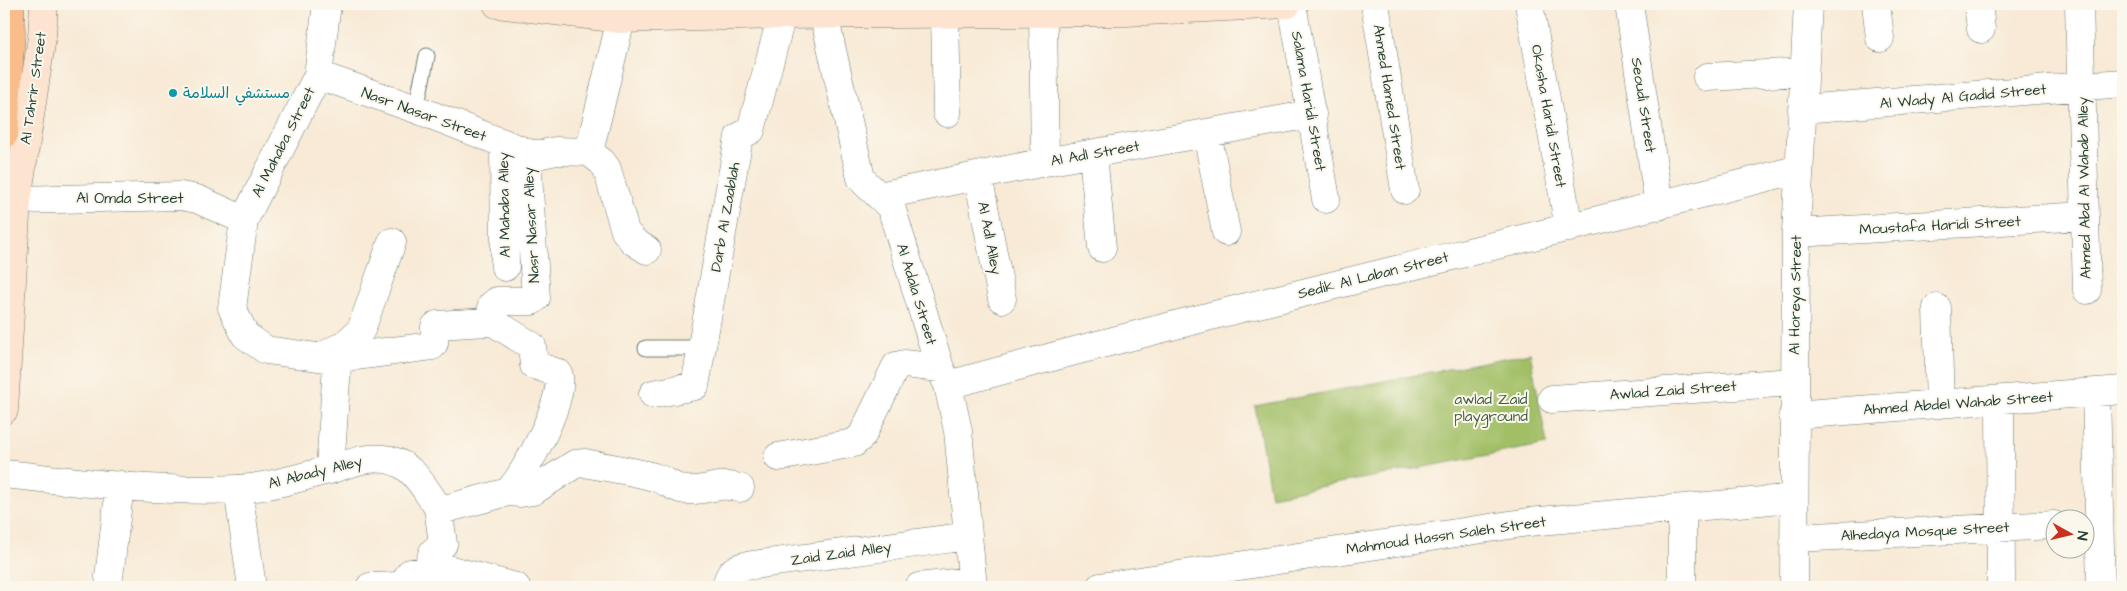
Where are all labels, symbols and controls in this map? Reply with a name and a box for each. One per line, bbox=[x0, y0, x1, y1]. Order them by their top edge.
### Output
street label: Ahmed Hamed Street bbox=[1368, 23, 1411, 171]
street label: Salama Haridi Street bbox=[1286, 29, 1331, 173]
street label: Al Tahrir Street bbox=[15, 30, 52, 146]
street label: Okasha Haridi Street bbox=[1526, 43, 1571, 189]
street label: Seoudi Street bbox=[1626, 56, 1661, 154]
street label: Al Wady Al Gadid Street bbox=[1879, 79, 2048, 115]
street label: Nasr Nasar Street bbox=[358, 82, 489, 147]
place label: مستشفي السلامة bbox=[183, 83, 290, 106]
street label: Al Mahaba Street bbox=[247, 83, 320, 201]
marker: مستشفي السلامة bbox=[167, 87, 179, 99]
street label: Ahmed Abd Al Wahab Alley bbox=[2072, 97, 2098, 279]
street label: Al Adl Street bbox=[1049, 135, 1141, 172]
street label: Al Mahaba Alley bbox=[493, 152, 517, 258]
street label: Darb Al Zaablah bbox=[706, 160, 746, 274]
street label: Nasr Nasar Alley bbox=[518, 166, 546, 283]
street label: Al Omda Street bbox=[76, 188, 184, 209]
street label: Al Adl Alley bbox=[971, 200, 1007, 277]
street label: Moustafa Haridi Street bbox=[1859, 211, 2021, 240]
street label: Al Horeya Street bbox=[1784, 235, 1808, 355]
street label: Al Adala Street bbox=[891, 241, 942, 348]
street label: Sedik Al Laban Street bbox=[1295, 247, 1451, 304]
street label: Awlad Zaid Street bbox=[1609, 376, 1737, 405]
street label: Ahmed Abdel Wahab Street bbox=[1862, 386, 2054, 421]
park label: awlad Zaid playground bbox=[1454, 389, 1528, 428]
street label: Al Abady Alley bbox=[266, 451, 365, 495]
north arrow bbox=[2044, 508, 2094, 558]
street label: Mahmoud Hassn Saleh Street bbox=[1345, 511, 1547, 560]
street label: Alhedaya Mosque Street bbox=[1840, 517, 2010, 547]
text: N bbox=[2071, 530, 2092, 542]
street label: Zaid Zaid Alley bbox=[789, 536, 893, 572]

